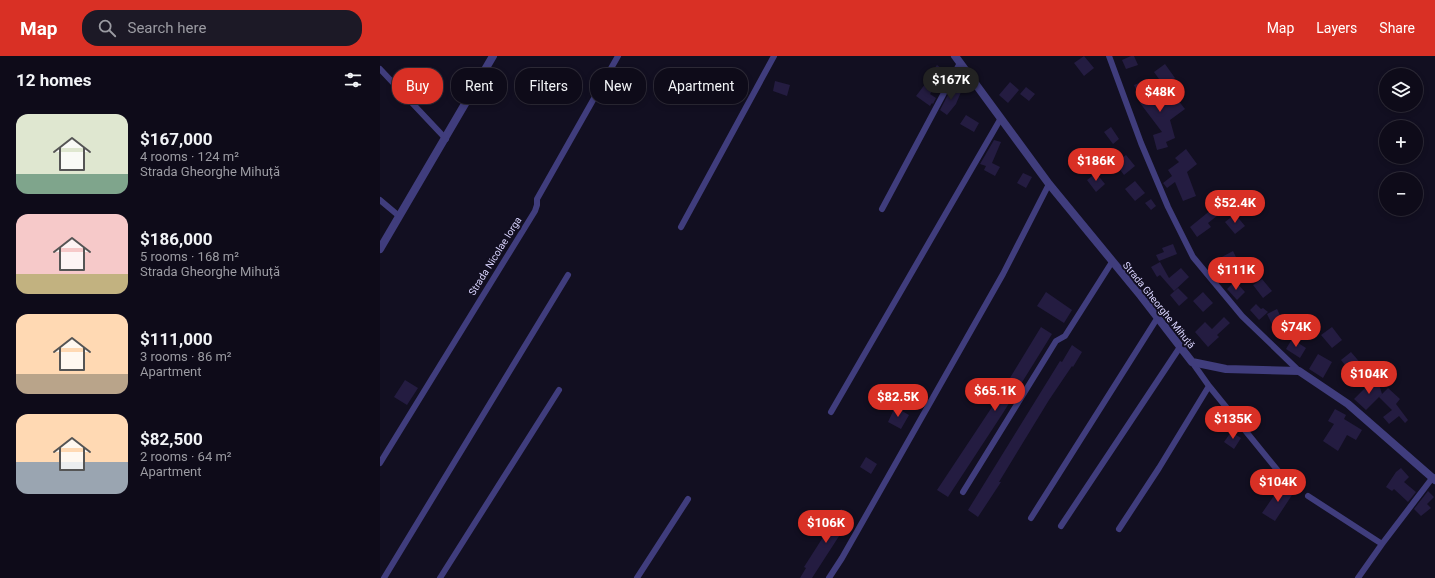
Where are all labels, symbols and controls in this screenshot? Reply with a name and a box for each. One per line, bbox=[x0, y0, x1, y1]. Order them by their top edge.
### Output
search box bbox=[82, 10, 362, 46]
text: Map bbox=[20, 17, 58, 40]
icon: search bbox=[96, 17, 118, 39]
text: Search here bbox=[128, 19, 206, 37]
text: Map bbox=[1267, 20, 1294, 36]
text: Layers bbox=[1316, 20, 1357, 36]
text: Share bbox=[1379, 20, 1415, 36]
pin: $167K bbox=[923, 67, 979, 101]
chip: Buy bbox=[392, 68, 443, 104]
chip: Rent bbox=[451, 68, 507, 104]
chip: Filters bbox=[515, 68, 582, 104]
chip: New bbox=[590, 68, 646, 104]
chip: Apartment bbox=[654, 68, 748, 104]
map controls bbox=[1379, 68, 1423, 216]
button: layers bbox=[1379, 68, 1423, 112]
icon: filters bbox=[342, 69, 364, 91]
text: 12 homes bbox=[16, 70, 92, 90]
text: $167K bbox=[932, 72, 970, 87]
pin: $48K bbox=[1136, 79, 1184, 113]
text: $48K bbox=[1145, 84, 1175, 99]
button: + bbox=[1379, 120, 1423, 164]
text: $167,000 bbox=[140, 129, 212, 149]
icon: home bbox=[48, 130, 96, 178]
pin: $186K bbox=[1068, 148, 1124, 182]
text: 4 rooms · 124 m² bbox=[140, 149, 239, 164]
text: $186K bbox=[1077, 153, 1115, 168]
text: Strada Gheorghe Mihuță bbox=[140, 164, 280, 179]
button: − bbox=[1379, 172, 1423, 216]
pin: $52.4K bbox=[1202, 190, 1268, 224]
text: $52.4K bbox=[1214, 195, 1256, 210]
street label: Strada Nicolae Iorga bbox=[466, 215, 524, 297]
text: $186,000 bbox=[140, 229, 212, 249]
icon: home bbox=[48, 230, 96, 278]
text: 5 rooms · 168 m² bbox=[140, 249, 239, 264]
pin: $111K bbox=[1208, 257, 1264, 291]
street label: Strada Gheorghe Mihuță bbox=[1120, 260, 1197, 351]
text: $111K bbox=[1217, 262, 1255, 277]
text: Strada Gheorghe Mihuță bbox=[140, 264, 280, 279]
pin: $74K bbox=[1272, 314, 1320, 348]
text: $74K bbox=[1281, 319, 1311, 334]
text: $111,000 bbox=[140, 329, 212, 349]
icon: home bbox=[48, 330, 96, 378]
text: 3 rooms · 86 m² bbox=[140, 349, 232, 364]
pin: $104K bbox=[1341, 361, 1397, 395]
text: Apartment bbox=[140, 364, 202, 379]
text: $104K bbox=[1350, 366, 1388, 381]
pin: $65.1K bbox=[962, 378, 1028, 412]
text: $65.1K bbox=[974, 383, 1016, 398]
pin: $82.5K bbox=[865, 384, 931, 418]
text: $82.5K bbox=[877, 389, 919, 404]
pin: $135K bbox=[1205, 406, 1261, 440]
text: $135K bbox=[1214, 411, 1252, 426]
text: $82,500 bbox=[140, 429, 203, 449]
icon: home bbox=[48, 430, 96, 478]
text: 2 rooms · 64 m² bbox=[140, 449, 232, 464]
text: Apartment bbox=[140, 464, 202, 479]
pin: $104K bbox=[1250, 469, 1306, 503]
text: $104K bbox=[1259, 474, 1297, 489]
pin: $106K bbox=[798, 510, 854, 544]
text: $106K bbox=[807, 515, 845, 530]

